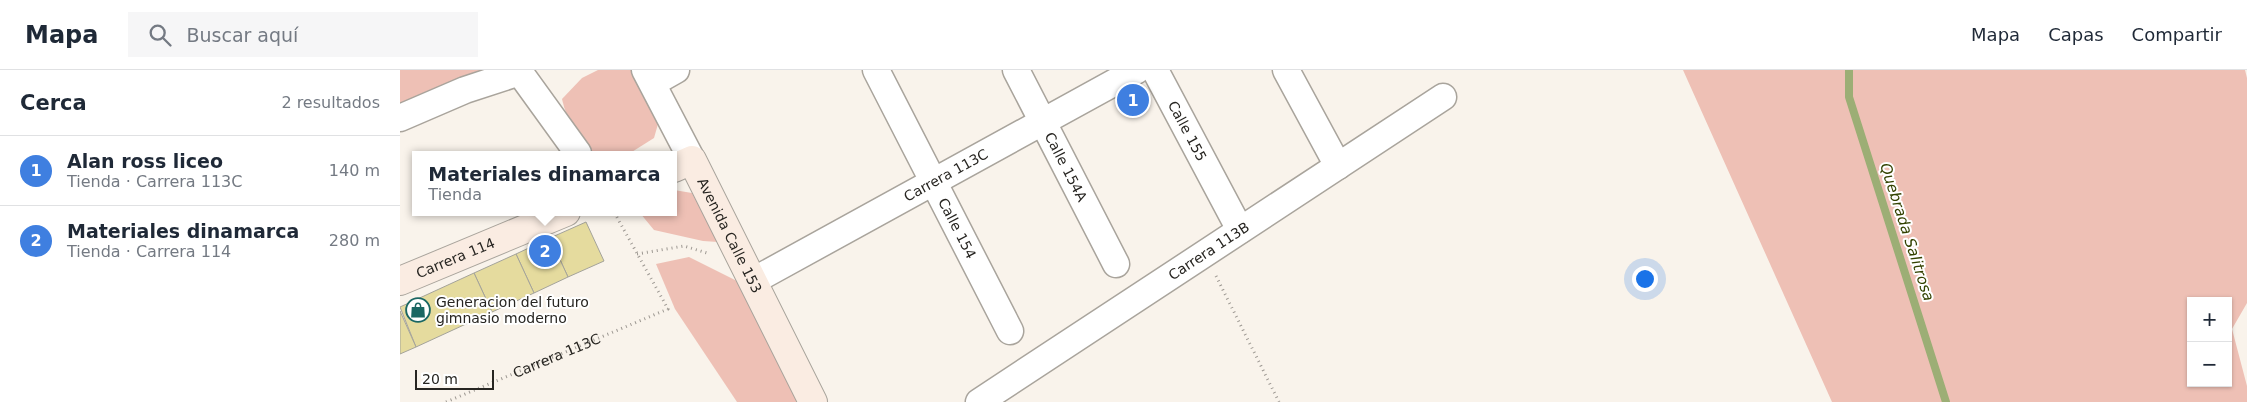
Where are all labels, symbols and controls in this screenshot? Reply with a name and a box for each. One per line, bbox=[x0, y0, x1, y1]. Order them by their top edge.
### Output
search box bbox=[128, 12, 478, 57]
text: Mapa bbox=[25, 21, 98, 49]
icon: search bbox=[146, 21, 174, 49]
text: Buscar aquí bbox=[186, 24, 298, 46]
text: Mapa bbox=[1971, 24, 2020, 45]
text: Capas bbox=[2048, 24, 2104, 45]
text: Compartir bbox=[2132, 24, 2222, 45]
pin: 1 bbox=[1117, 81, 1149, 119]
text: Cerca bbox=[20, 91, 87, 115]
text: 2 resultados bbox=[281, 93, 380, 112]
street label: Calle 155 bbox=[1165, 98, 1210, 164]
street label: Calle 154A bbox=[1042, 130, 1091, 205]
street label: Carrera 113C bbox=[901, 145, 991, 205]
text: Alan ross liceo bbox=[67, 150, 223, 172]
popup bbox=[412, 151, 677, 216]
text: 1 bbox=[30, 161, 42, 180]
text: 140 m bbox=[329, 161, 380, 180]
water label: Quebrada Salitrosa bbox=[1876, 161, 1938, 303]
text: Materiales dinamarca bbox=[428, 163, 661, 185]
text: Tienda · Carrera 113C bbox=[67, 172, 242, 191]
street label: Avenida Calle 153 bbox=[694, 175, 765, 296]
text: Tienda bbox=[428, 185, 482, 204]
street label: Calle 154 bbox=[935, 195, 980, 261]
street label: Carrera 113B bbox=[1165, 219, 1252, 283]
text: Materiales dinamarca bbox=[67, 220, 299, 242]
text: 2 bbox=[30, 231, 42, 250]
text: 280 m bbox=[329, 231, 380, 250]
pin: 2 bbox=[529, 232, 561, 270]
street label: Carrera 114 bbox=[414, 235, 497, 281]
text: Tienda · Carrera 114 bbox=[67, 242, 231, 261]
your location bbox=[1632, 266, 1658, 292]
place label: Generacion del futuro gimnasio moderno bbox=[436, 294, 589, 326]
shop icon: Generacion del futuro gimnasio moderno bbox=[405, 297, 431, 323]
map controls bbox=[2187, 297, 2232, 387]
button: + bbox=[2187, 297, 2232, 342]
street label: Carrera 113C bbox=[511, 330, 603, 381]
button: − bbox=[2187, 342, 2232, 387]
scale bar bbox=[415, 367, 494, 390]
text: 20 m bbox=[422, 371, 458, 387]

